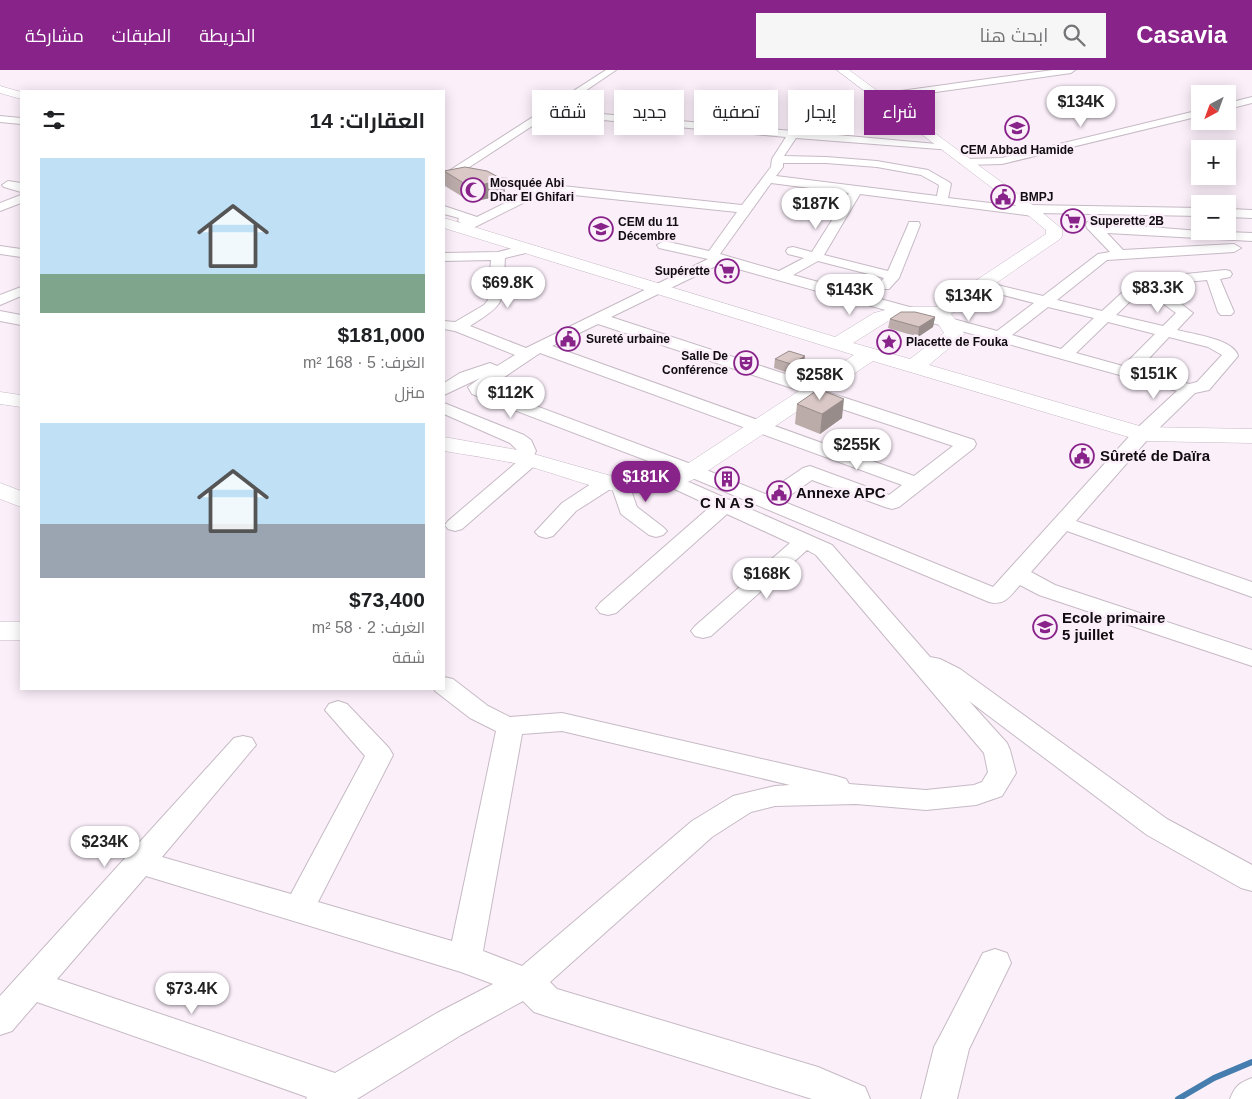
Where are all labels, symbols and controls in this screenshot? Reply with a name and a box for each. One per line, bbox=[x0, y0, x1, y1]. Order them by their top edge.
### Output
search box bbox=[756, 13, 1106, 58]
icon: search bbox=[1060, 21, 1088, 49]
text: Casavia bbox=[1136, 21, 1227, 48]
text: ابحث هنا bbox=[979, 25, 1048, 46]
text: مشاركة bbox=[25, 26, 84, 46]
text: الطبقات bbox=[112, 26, 171, 46]
text: الخريطة bbox=[199, 26, 256, 46]
pin: $134K bbox=[1046, 85, 1116, 128]
north arrow bbox=[1191, 85, 1236, 130]
map controls bbox=[1191, 85, 1236, 240]
chip: شقة bbox=[532, 90, 604, 135]
chip: جديد bbox=[614, 90, 684, 135]
chip: تصفية bbox=[694, 90, 778, 135]
chip: إيجار bbox=[788, 90, 854, 135]
chip: شراء bbox=[864, 90, 935, 135]
text: $134K bbox=[1057, 93, 1105, 110]
icon: filters bbox=[40, 106, 68, 134]
text: العقارات: 14 bbox=[310, 109, 425, 132]
school or university icon: CEM Abbad Hamide bbox=[1004, 115, 1030, 141]
button: + bbox=[1191, 140, 1236, 185]
place label: CEM Abbad Hamide bbox=[960, 143, 1074, 157]
place label: Mosquée Abi Dhar El Ghifari bbox=[490, 176, 574, 204]
mosque icon: Mosquée Abi Dhar El Ghifari bbox=[460, 177, 486, 203]
public building icon: BMPJ bbox=[990, 184, 1016, 210]
pin: $187K bbox=[781, 188, 851, 230]
place label: BMPJ bbox=[1020, 190, 1053, 204]
icon: home bbox=[188, 191, 278, 281]
text: $187K bbox=[792, 195, 840, 212]
button: − bbox=[1191, 195, 1236, 240]
supermarket icon: Superette 2B bbox=[1060, 208, 1086, 234]
place label: Superette 2B bbox=[1090, 214, 1164, 228]
place label: CEM du 11 Décembre bbox=[618, 215, 679, 243]
school or university icon: CEM du 11 Décembre bbox=[588, 216, 614, 242]
supermarket icon: Supérette bbox=[714, 258, 740, 284]
place label: Supérette bbox=[655, 264, 710, 278]
pin: $69.8K bbox=[467, 266, 549, 309]
pin: $83.3K bbox=[1117, 272, 1199, 314]
text: $69.8K bbox=[482, 274, 534, 291]
pin: $143K bbox=[815, 274, 885, 316]
text: $83.3K bbox=[1132, 279, 1184, 296]
pin: $134K bbox=[934, 280, 1004, 322]
text: $143K bbox=[826, 281, 874, 298]
text: $134K bbox=[945, 287, 993, 304]
text: $181,000 bbox=[337, 323, 425, 346]
public building icon: Sureté urbaine bbox=[555, 326, 581, 352]
place icon: Placette de Fouka bbox=[876, 329, 902, 355]
place label: Sureté urbaine bbox=[586, 332, 670, 346]
place label: Placette de Fouka bbox=[906, 335, 1008, 349]
place label: Salle De Conférence bbox=[662, 349, 728, 377]
theatre icon: Salle De Conférence bbox=[733, 350, 759, 376]
text: الغرف: 5 · 168 m² bbox=[303, 354, 425, 371]
pin: $258K bbox=[785, 358, 855, 401]
pin: $151K bbox=[1119, 358, 1189, 400]
text: $151K bbox=[1130, 365, 1178, 382]
text: $258K bbox=[796, 366, 844, 383]
pin: $112K bbox=[476, 376, 546, 419]
text: منزل bbox=[395, 384, 425, 401]
text: $112K bbox=[488, 384, 534, 401]
pin: $255K bbox=[822, 428, 892, 471]
text: $255K bbox=[833, 436, 881, 453]
public building icon: Sûreté de Daïra bbox=[1069, 443, 1095, 469]
place label: Sûreté de Daïra bbox=[1100, 447, 1211, 464]
icon: home bbox=[188, 456, 278, 546]
pin: $181K bbox=[611, 460, 681, 503]
building icon: C N A S bbox=[714, 466, 740, 492]
text: $181K bbox=[622, 468, 670, 485]
public building icon: Annexe APC bbox=[766, 480, 792, 506]
place label: Annexe APC bbox=[796, 484, 886, 501]
place label: C N A S bbox=[700, 494, 754, 511]
pin: $168K bbox=[732, 558, 802, 600]
text: $168K bbox=[743, 565, 791, 582]
text: $73,400 bbox=[349, 588, 425, 611]
place label: Ecole primaire 5 juillet bbox=[1062, 609, 1165, 643]
school or university icon: Ecole primaire 5 juillet bbox=[1032, 614, 1058, 640]
text: الغرف: 2 · 58 m² bbox=[312, 619, 425, 636]
text: شقة bbox=[392, 649, 425, 666]
pin: $234K bbox=[70, 826, 140, 868]
text: $234K bbox=[81, 833, 129, 850]
pin: $73.4K bbox=[151, 972, 233, 1015]
text: $73.4K bbox=[166, 980, 218, 997]

